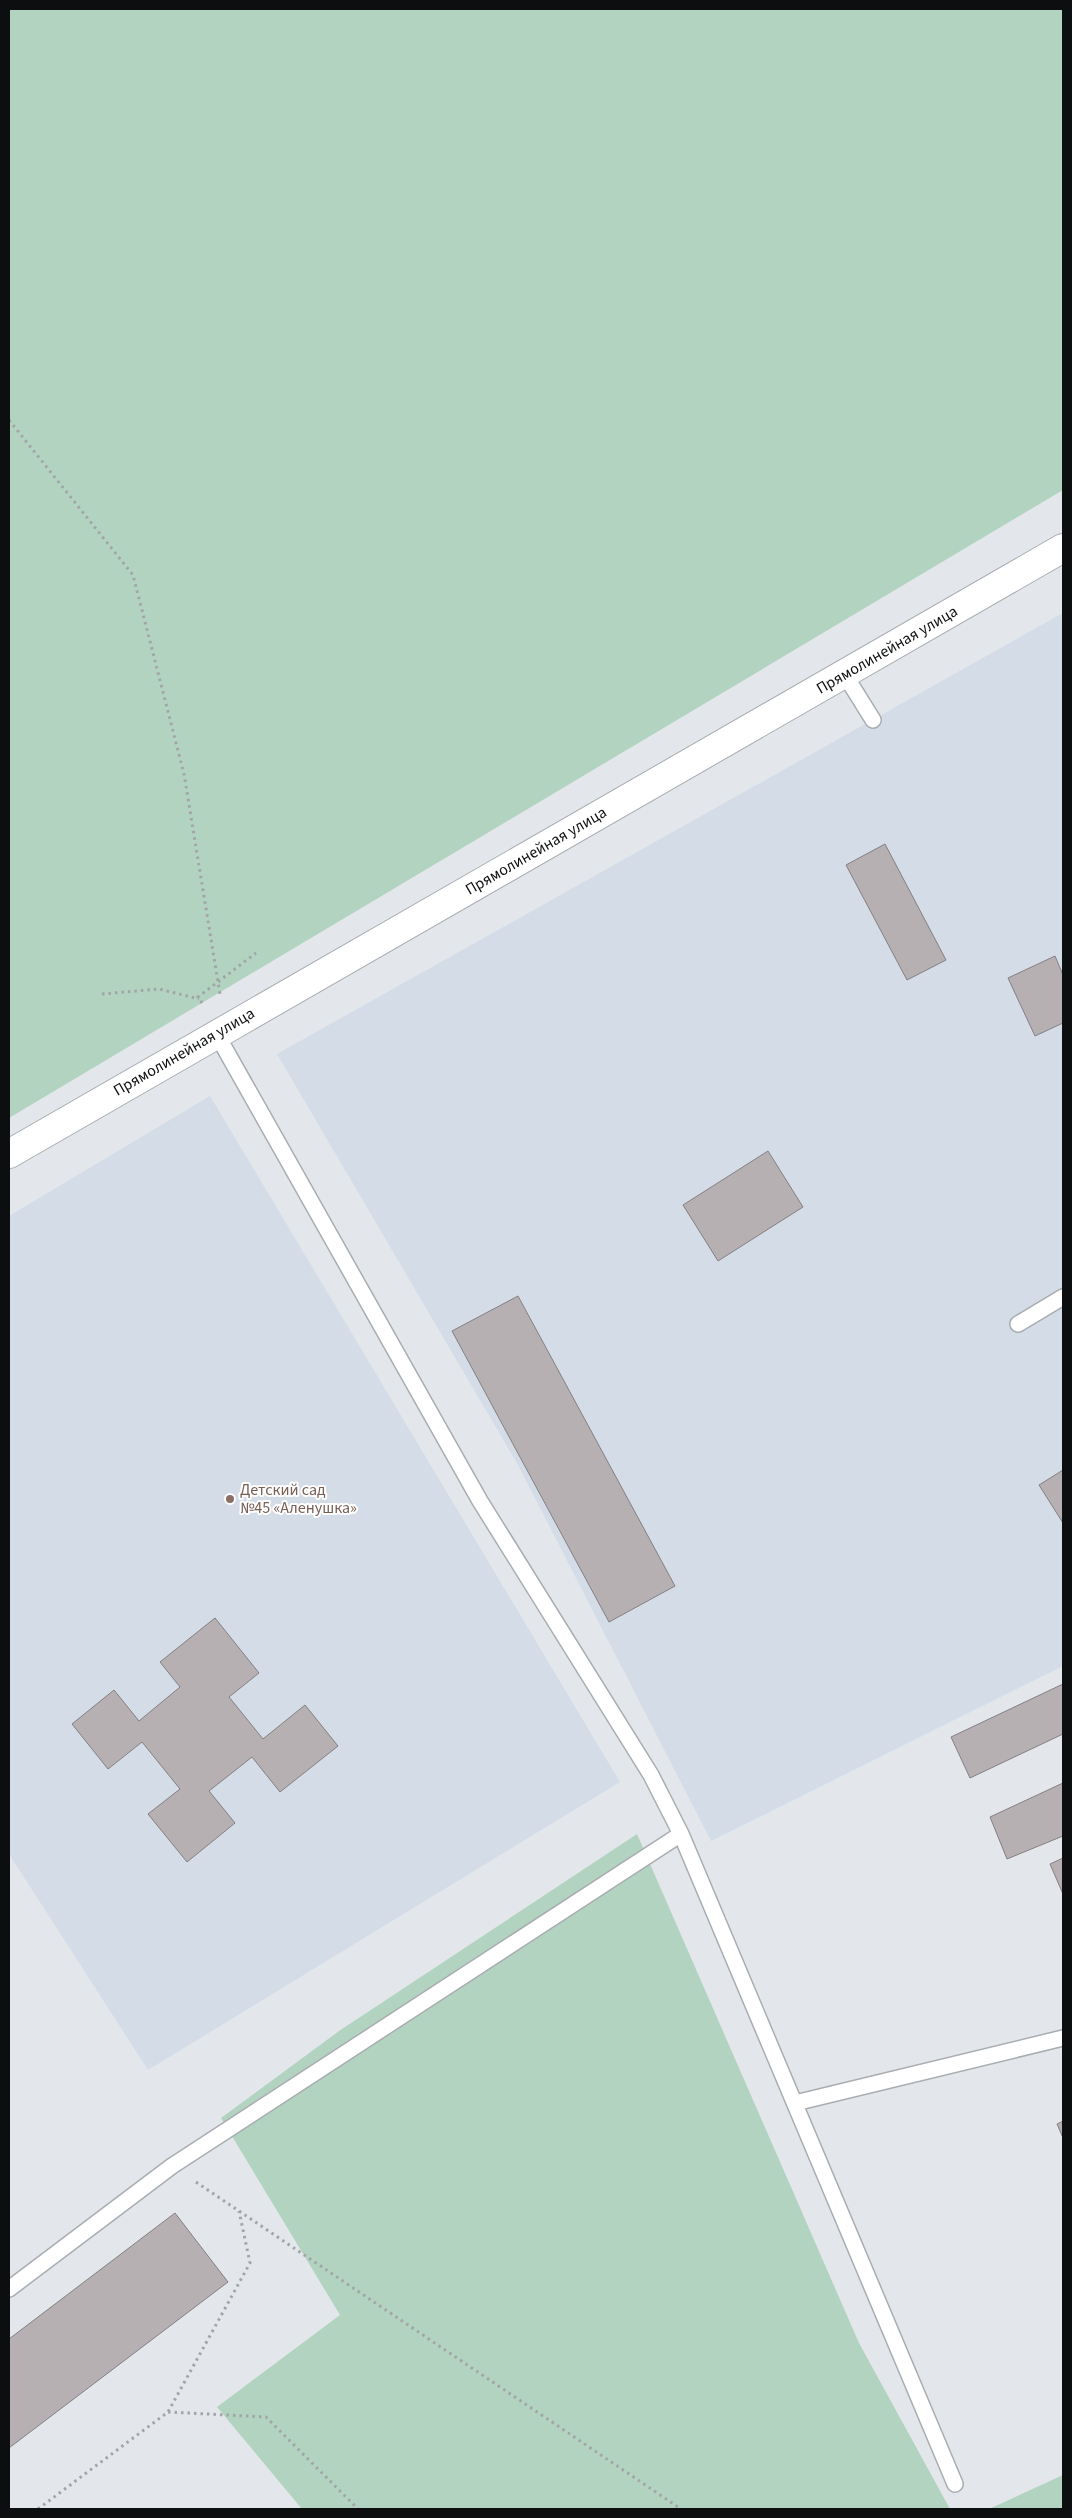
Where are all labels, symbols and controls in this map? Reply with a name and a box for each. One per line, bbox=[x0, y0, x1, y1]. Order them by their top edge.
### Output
street label: Прямолинейная улица bbox=[812, 600, 962, 700]
street label: Прямолинейная улица bbox=[461, 801, 611, 901]
street label: Прямолинейная улица bbox=[109, 1002, 259, 1102]
place label: Детский сад №45 «Аленушка» bbox=[240, 1479, 357, 1519]
marker: Детский сад №45 «Аленушка» bbox=[224, 1493, 236, 1505]

